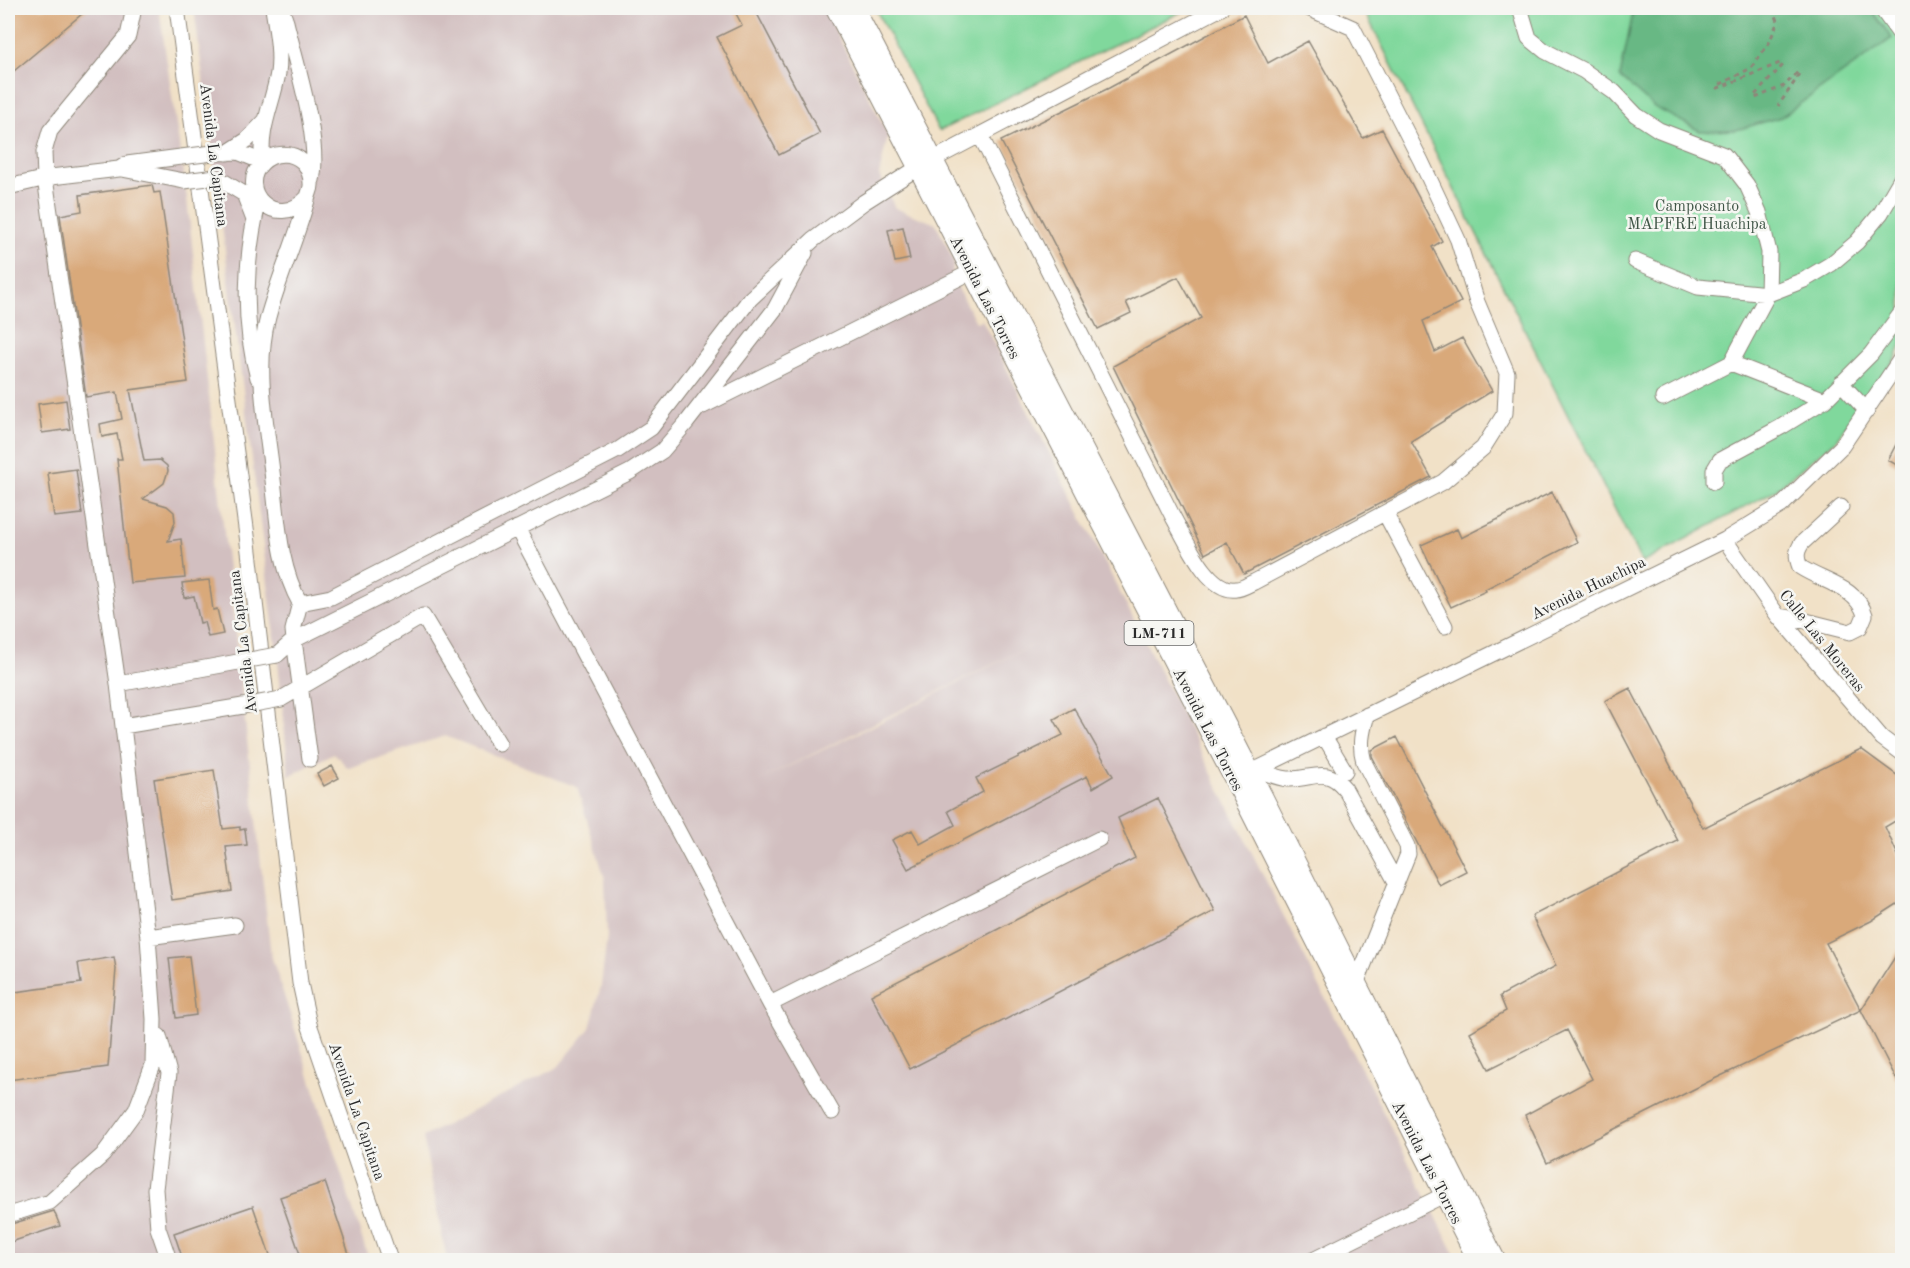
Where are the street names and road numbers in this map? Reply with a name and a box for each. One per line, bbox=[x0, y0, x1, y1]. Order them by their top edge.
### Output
street label: Avenida La Capitana bbox=[196, 83, 230, 228]
street label: Avenida Las Torres bbox=[946, 234, 1022, 362]
street label: Avenida Huachipa bbox=[1529, 554, 1649, 623]
street label: Avenida La Capitana bbox=[227, 569, 261, 714]
street label: Calle Las Moreras bbox=[1776, 587, 1867, 695]
road number: LM-711 bbox=[1124, 621, 1194, 645]
street label: Avenida Las Torres bbox=[1169, 666, 1245, 794]
street label: Avenida La Capitana bbox=[325, 1041, 387, 1183]
street label: Avenida Las Torres bbox=[1388, 1099, 1464, 1227]

